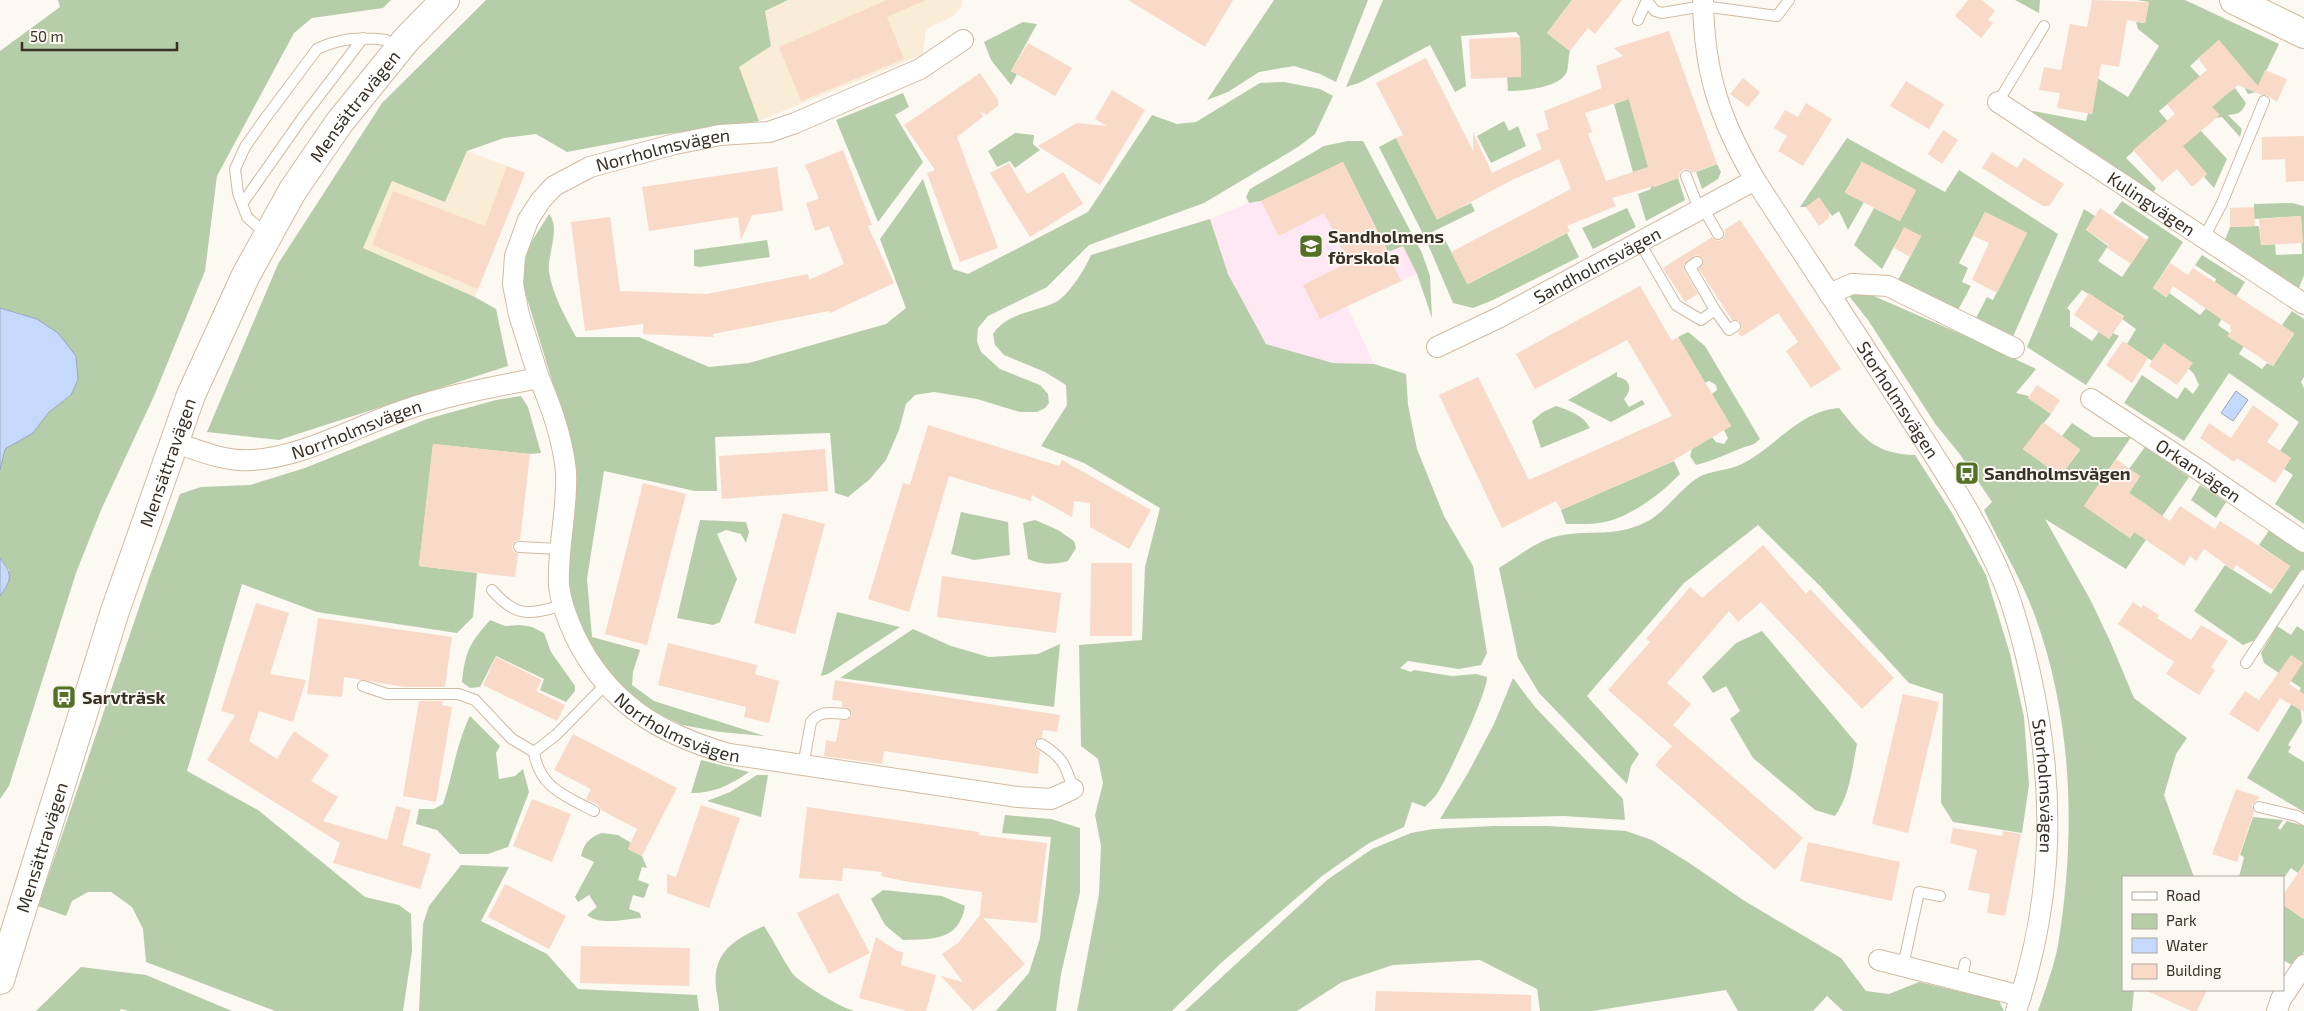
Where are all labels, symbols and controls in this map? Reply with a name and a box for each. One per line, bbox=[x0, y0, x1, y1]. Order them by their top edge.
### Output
scale bar bbox=[22, 20, 178, 52]
text: 50 m bbox=[30, 27, 64, 45]
street label: Mensättravägen bbox=[305, 45, 405, 166]
street label: Norrholmsvägen bbox=[593, 123, 731, 176]
street label: Kulingvägen bbox=[2103, 166, 2200, 240]
street label: Sandholmsvägen bbox=[1530, 222, 1664, 308]
place label: Sandholmens förskola bbox=[1328, 225, 1444, 268]
school or university icon: Sandholmens förskola bbox=[1298, 233, 1324, 259]
street label: Storholmsvägen bbox=[1853, 337, 1944, 462]
street label: Norrholmsvägen bbox=[289, 394, 424, 464]
street label: Mensättravägen bbox=[134, 395, 200, 530]
street label: Orkanvägen bbox=[2152, 434, 2246, 507]
bus stop icon: Sandholmsvägen bbox=[1954, 460, 1980, 486]
place label: Sandholmsvägen bbox=[1984, 462, 2131, 484]
bus stop icon: Sarvträsk bbox=[51, 684, 77, 710]
place label: Sarvträsk bbox=[82, 686, 166, 708]
street label: Norrholmsvägen bbox=[610, 688, 741, 766]
street label: Storholmsvägen bbox=[2028, 717, 2058, 854]
street label: Mensättravägen bbox=[11, 779, 72, 915]
legend bbox=[2122, 876, 2284, 991]
text: Road bbox=[2166, 886, 2201, 904]
text: Park bbox=[2166, 911, 2197, 929]
text: Water bbox=[2166, 936, 2208, 954]
text: Building bbox=[2166, 961, 2222, 979]

